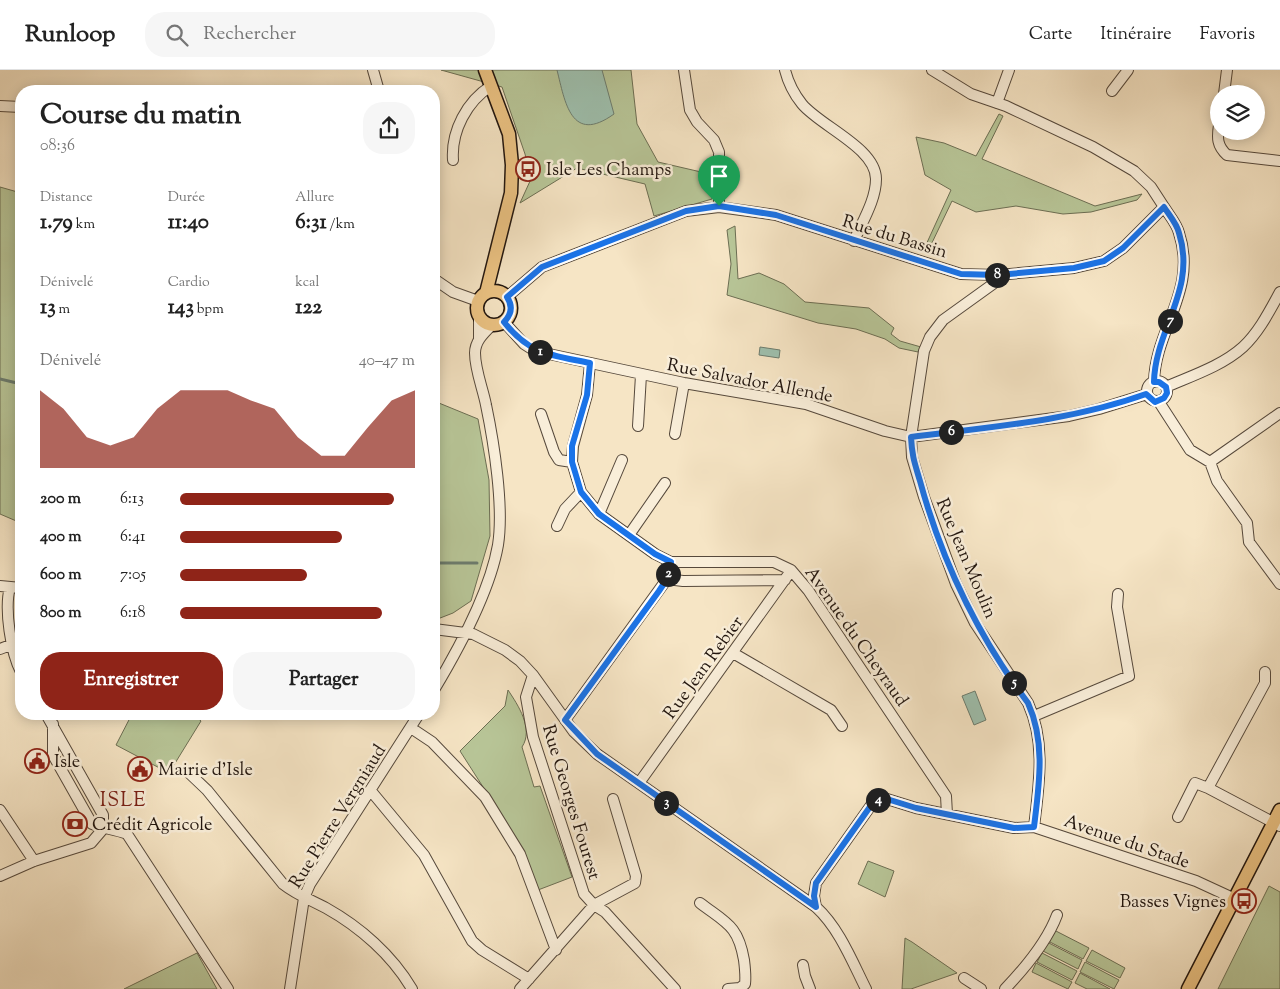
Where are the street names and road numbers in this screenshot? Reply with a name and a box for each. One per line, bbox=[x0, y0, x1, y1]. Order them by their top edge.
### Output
street label: Rue du Bassin bbox=[839, 210, 951, 266]
street label: Rue Salvador Allende bbox=[664, 353, 835, 411]
street label: Rue Jean Moulin bbox=[928, 494, 1002, 623]
street label: Avenue du Cheyraud bbox=[797, 562, 913, 712]
street label: Rue Jean Rebier bbox=[658, 611, 751, 725]
street label: Rue Georges Fourest bbox=[534, 722, 606, 883]
street label: Rue Pierre Vergniaud bbox=[284, 740, 393, 894]
street label: Avenue du Stade bbox=[1060, 809, 1193, 877]

